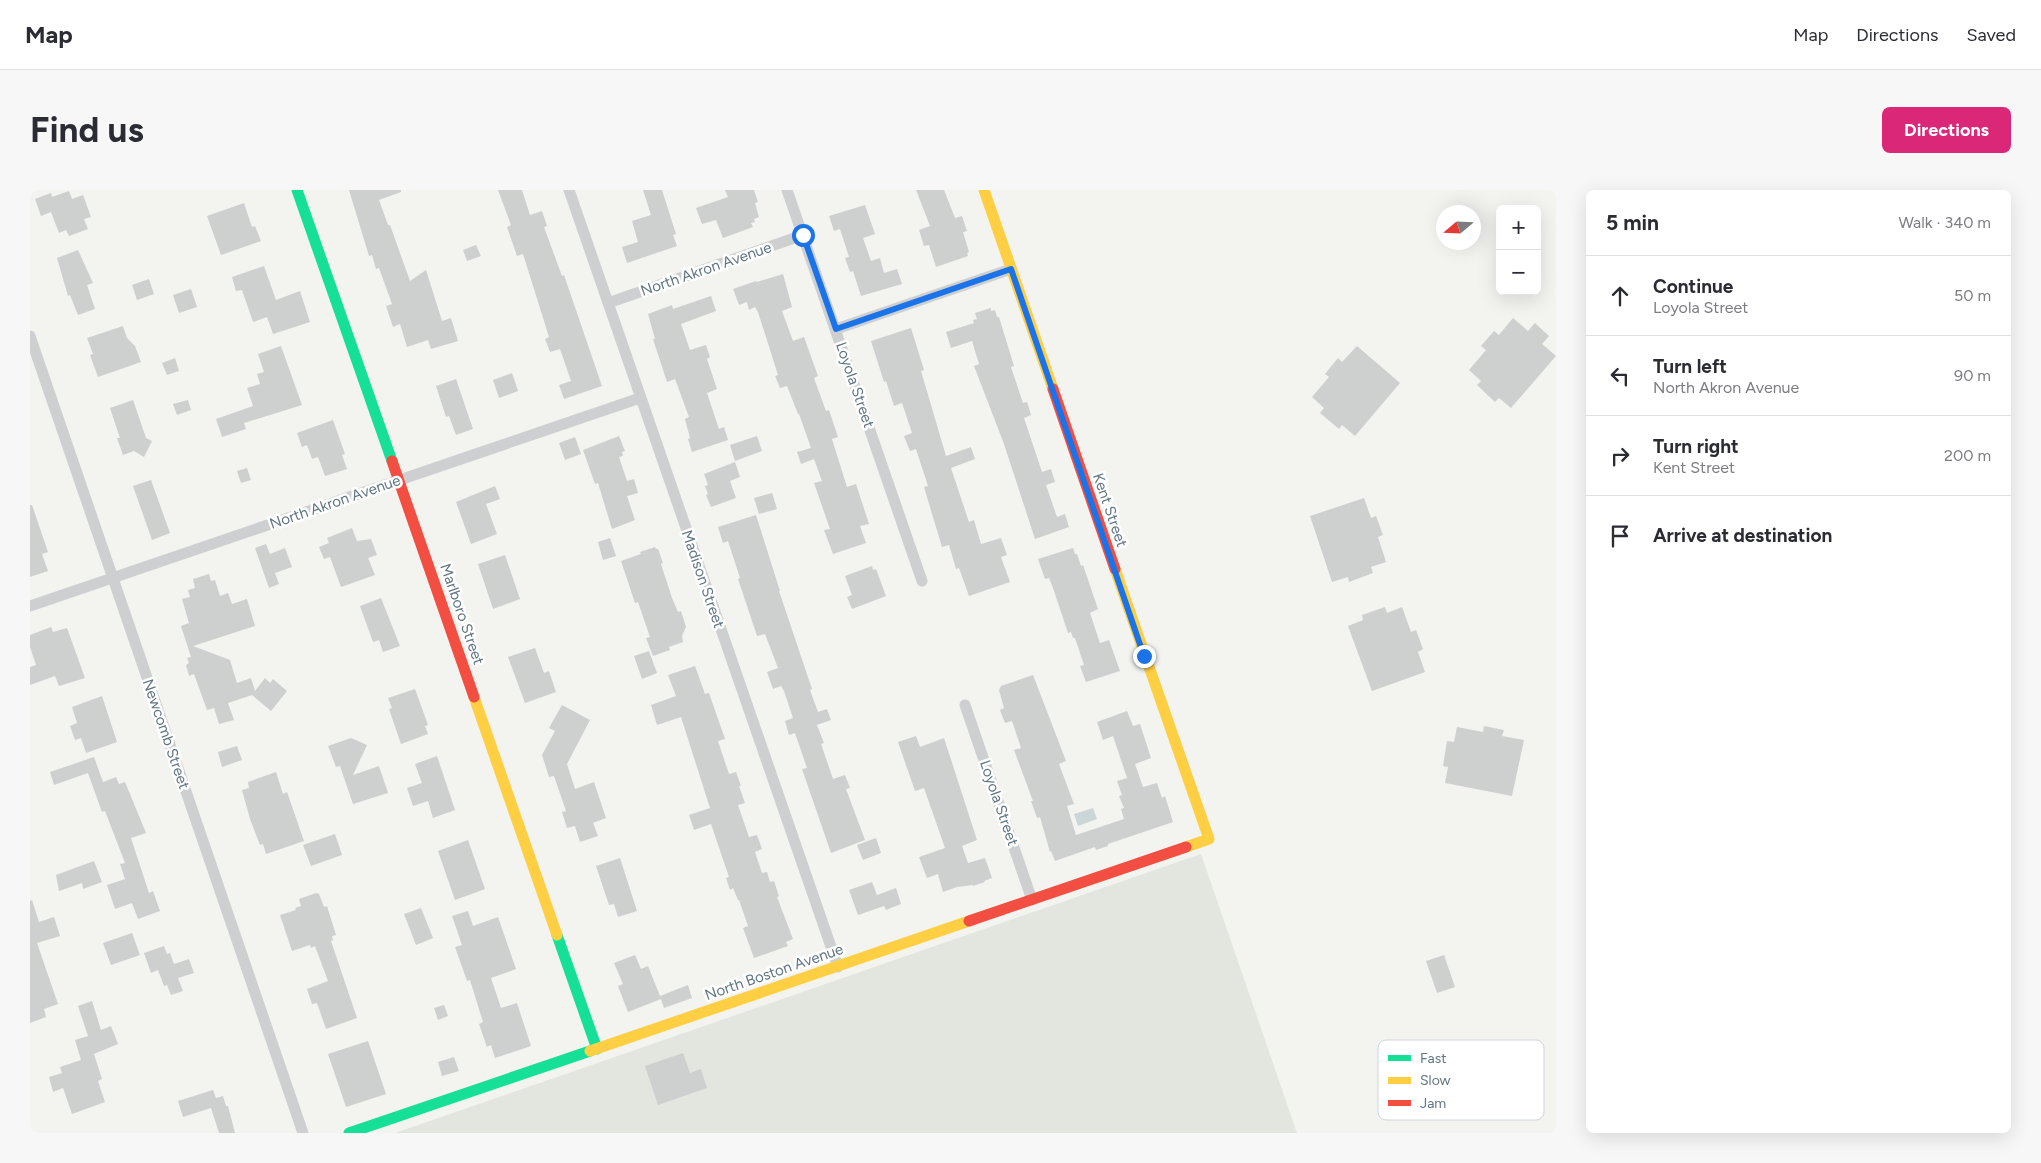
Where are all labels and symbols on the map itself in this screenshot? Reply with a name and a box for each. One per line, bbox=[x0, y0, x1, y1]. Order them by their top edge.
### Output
north arrow bbox=[1436, 205, 1481, 250]
route start bbox=[792, 224, 815, 247]
street label: North Akron Avenue bbox=[638, 238, 774, 300]
street label: Loyola Street bbox=[832, 340, 878, 430]
street label: North Akron Avenue bbox=[267, 471, 403, 533]
street label: Kent Street bbox=[1089, 471, 1131, 550]
street label: Madison Street bbox=[678, 528, 728, 631]
street label: Marlboro Street bbox=[436, 561, 488, 667]
route end bbox=[1133, 645, 1156, 668]
street label: Newcomb Street bbox=[139, 677, 193, 792]
street label: Loyola Street bbox=[976, 758, 1022, 848]
street label: North Boston Avenue bbox=[702, 940, 846, 1004]
legend bbox=[1378, 1040, 1544, 1120]
text: Fast bbox=[1420, 1050, 1446, 1067]
text: Slow bbox=[1420, 1072, 1451, 1089]
text: Jam bbox=[1420, 1095, 1446, 1112]

